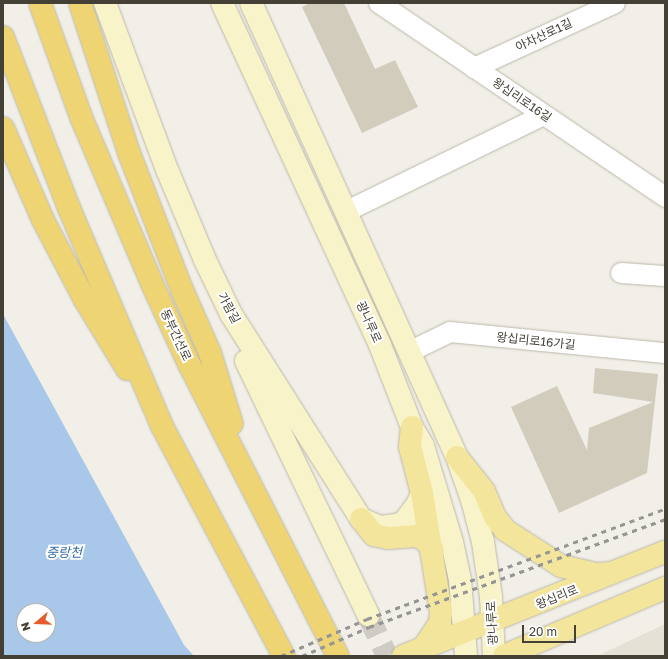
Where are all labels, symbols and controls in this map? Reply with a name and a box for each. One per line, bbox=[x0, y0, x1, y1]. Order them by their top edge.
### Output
street label: 아차산로1길 bbox=[513, 16, 575, 54]
street label: 왕십리로16길 bbox=[490, 75, 554, 125]
street label: 가람길 bbox=[215, 290, 243, 326]
street label: 광나루로 bbox=[353, 299, 385, 345]
street label: 동부간선로 bbox=[158, 307, 194, 363]
street label: 왕십리로16가길 bbox=[496, 330, 576, 352]
water label: 중랑천 bbox=[46, 544, 82, 560]
street label: 왕십리로 bbox=[534, 582, 580, 612]
street label: 광나루로 bbox=[484, 601, 500, 645]
north arrow bbox=[16, 603, 56, 643]
scale bar bbox=[524, 617, 578, 643]
text: N bbox=[18, 621, 33, 633]
text: 20 m bbox=[529, 624, 557, 639]

